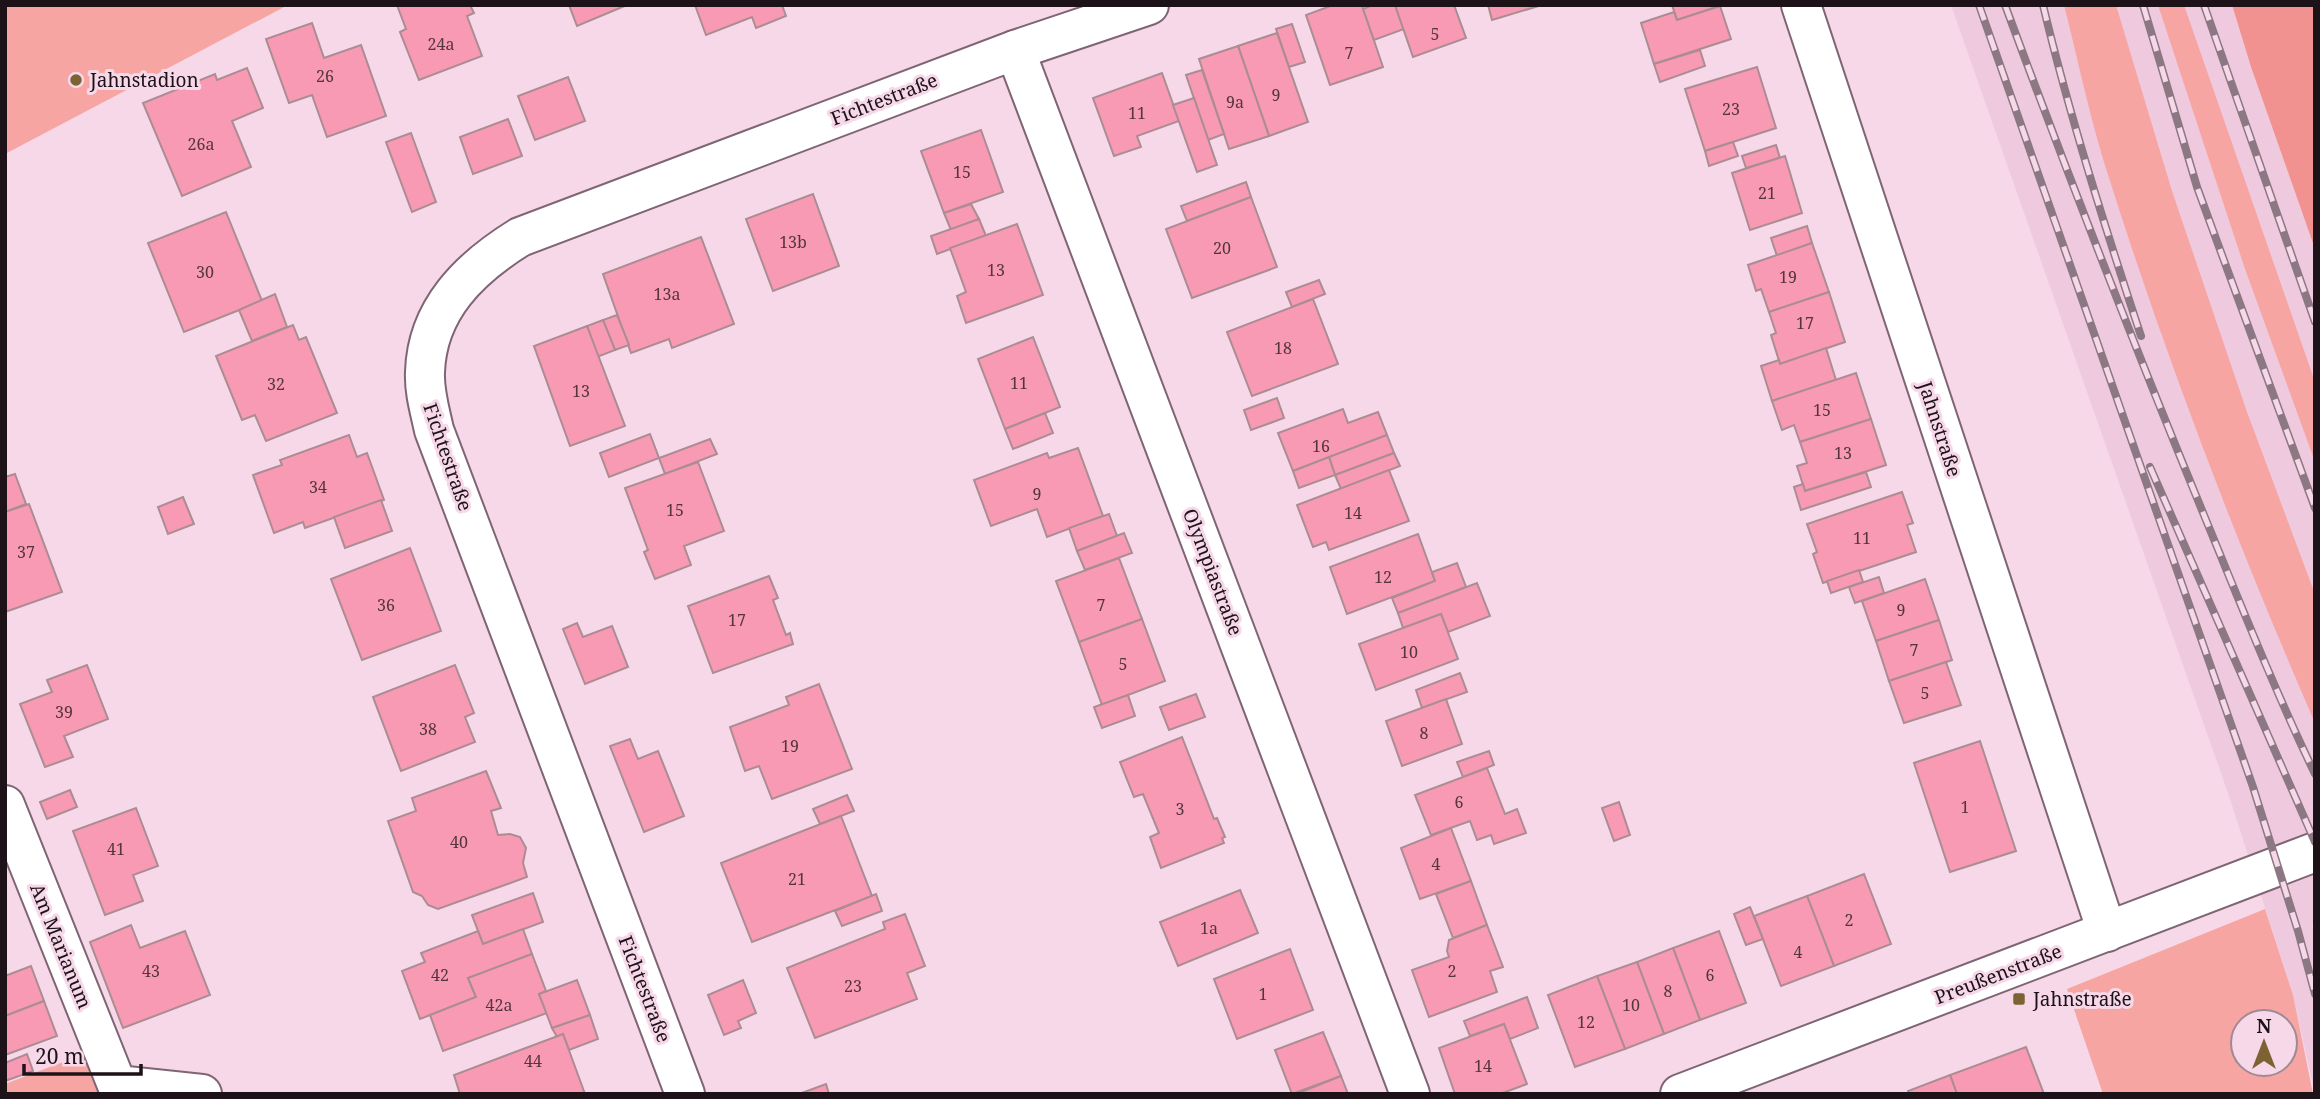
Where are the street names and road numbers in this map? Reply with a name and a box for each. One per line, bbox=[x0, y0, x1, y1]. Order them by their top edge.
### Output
street label: Fichtestraße bbox=[827, 67, 941, 131]
street label: Jahnstraße bbox=[1912, 377, 1968, 480]
street label: Fichtestraße bbox=[417, 400, 479, 514]
street label: Olympiastraße bbox=[1177, 505, 1249, 639]
street label: Am Marianum bbox=[24, 880, 98, 1012]
street label: Fichtestraße bbox=[613, 932, 677, 1046]
street label: Preußenstraße bbox=[1931, 938, 2065, 1010]

